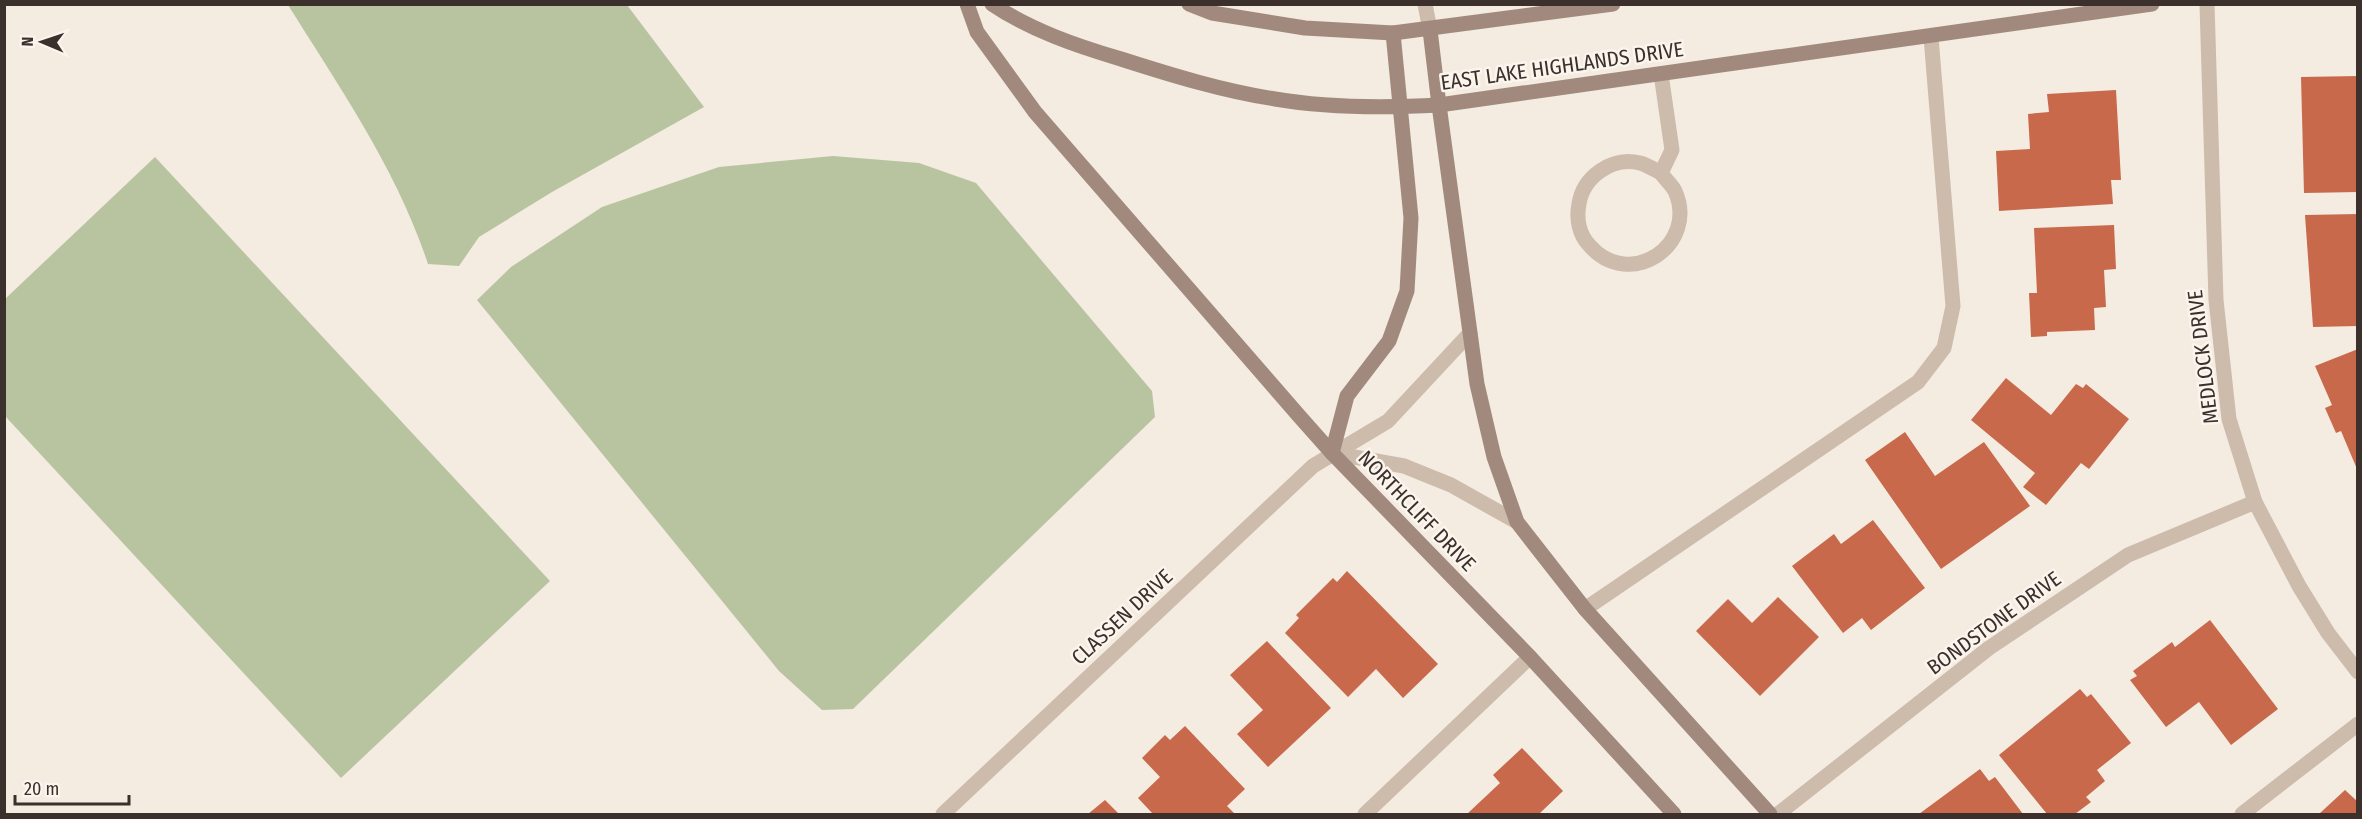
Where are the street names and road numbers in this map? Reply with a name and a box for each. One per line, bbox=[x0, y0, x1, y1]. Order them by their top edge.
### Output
street label: EAST LAKE HIGHLANDS DRIVE bbox=[1439, 36, 1685, 96]
street label: MEDLOCK DRIVE bbox=[2182, 288, 2224, 426]
street label: NORTHCLIFF DRIVE bbox=[1353, 445, 1481, 577]
street label: CLASSEN DRIVE bbox=[1066, 563, 1178, 670]
street label: BONDSTONE DRIVE bbox=[1922, 566, 2066, 680]

